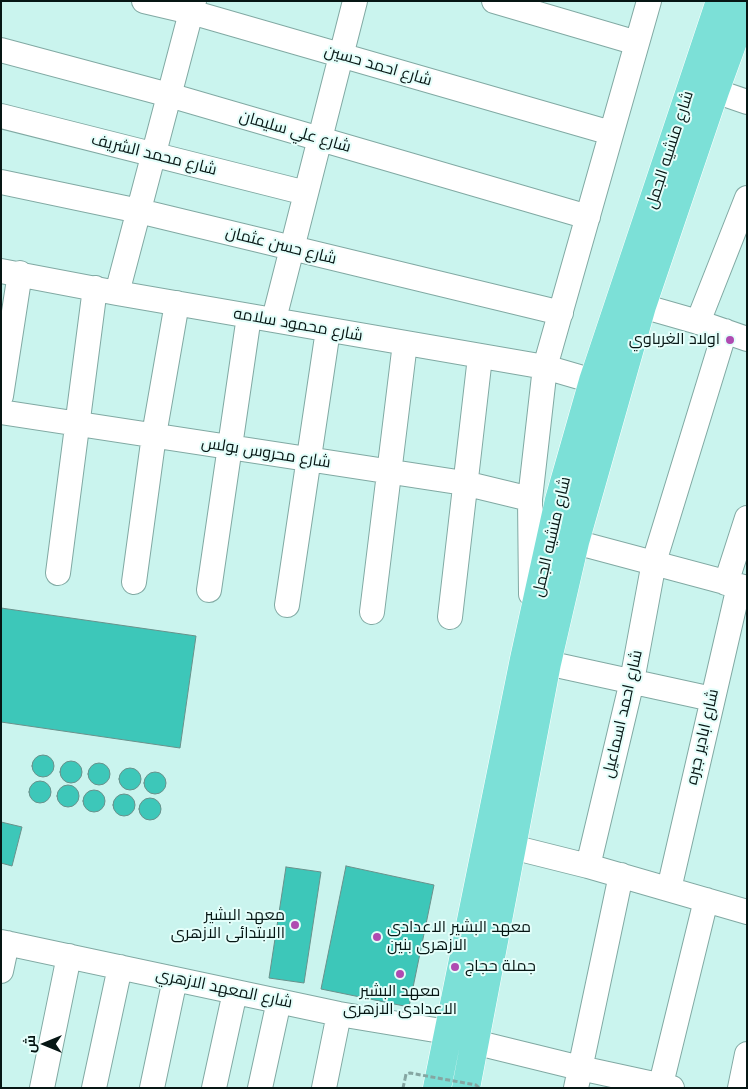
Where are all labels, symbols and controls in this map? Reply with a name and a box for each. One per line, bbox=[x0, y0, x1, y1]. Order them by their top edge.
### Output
street label: شارع احمد حسين bbox=[322, 41, 434, 91]
street label: شارع منشيه الجمل bbox=[642, 89, 698, 211]
street label: شارع علي سليمان bbox=[237, 107, 353, 157]
street label: شارع محمد الشريف bbox=[89, 130, 219, 180]
street label: شارع حسن عثمان bbox=[223, 223, 339, 269]
street label: شارع محمود سلامه bbox=[232, 304, 364, 346]
place label: اولاد الغرباوي bbox=[629, 330, 720, 350]
marker: اولاد الغرباوي bbox=[724, 334, 736, 346]
street label: شارع محروس بولس bbox=[200, 433, 332, 473]
street label: شارع منشيه الجمل bbox=[529, 475, 575, 599]
street label: شارع احمد اسماعيل bbox=[599, 648, 647, 780]
street label: شارع ابادير جبره bbox=[683, 687, 723, 787]
place label: معهد البشير االابتدائى الازهرى bbox=[171, 906, 285, 944]
place label: معهد البشير الاعدادى الازهرى بنين bbox=[387, 918, 531, 956]
marker: معهد البشير االابتدائى الازهرى bbox=[289, 919, 301, 931]
marker: معهد البشير الاعدادى الازهرى بنين bbox=[371, 931, 383, 943]
place label: جملة حجاج bbox=[465, 957, 536, 977]
marker: جملة حجاج bbox=[449, 961, 461, 973]
street label: شارع المعهد الازهري bbox=[154, 965, 294, 1013]
marker: معهد البشير الاعدادى الازهرى bbox=[394, 968, 406, 980]
place label: معهد البشير الاعدادى الازهرى bbox=[343, 982, 457, 1020]
north arrow bbox=[20, 1019, 70, 1069]
text: ش bbox=[22, 1035, 38, 1053]

